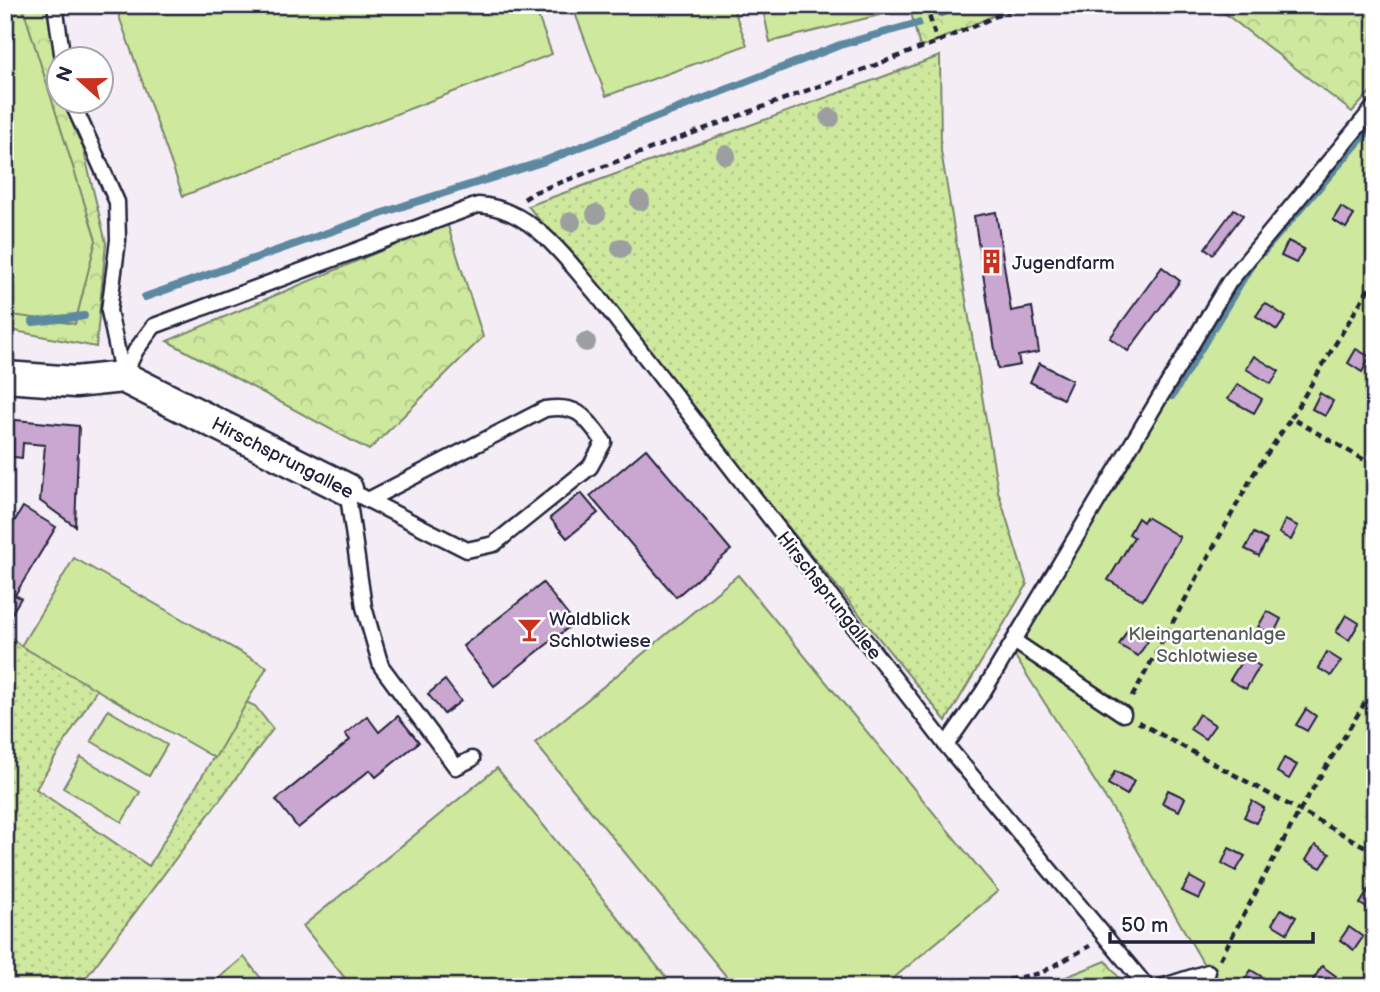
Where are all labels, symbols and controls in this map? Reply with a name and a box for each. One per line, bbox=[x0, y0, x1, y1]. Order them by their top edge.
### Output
north arrow bbox=[46, 46, 116, 116]
text: N bbox=[52, 64, 79, 85]
building icon: Jugendfarm bbox=[978, 248, 1006, 276]
place label: Jugendfarm bbox=[1012, 252, 1115, 275]
street label: Hirschsprungallee bbox=[207, 413, 357, 504]
street label: Hirschsprungallee bbox=[772, 527, 886, 665]
place label: Waldblick Schlotwiese bbox=[549, 608, 651, 653]
bar icon: Waldblick Schlotwiese bbox=[515, 615, 543, 643]
park label: Kleingartenanlage Schlotwiese bbox=[1128, 623, 1286, 668]
scale bar bbox=[1110, 901, 1314, 945]
text: 50 m bbox=[1121, 913, 1168, 938]

